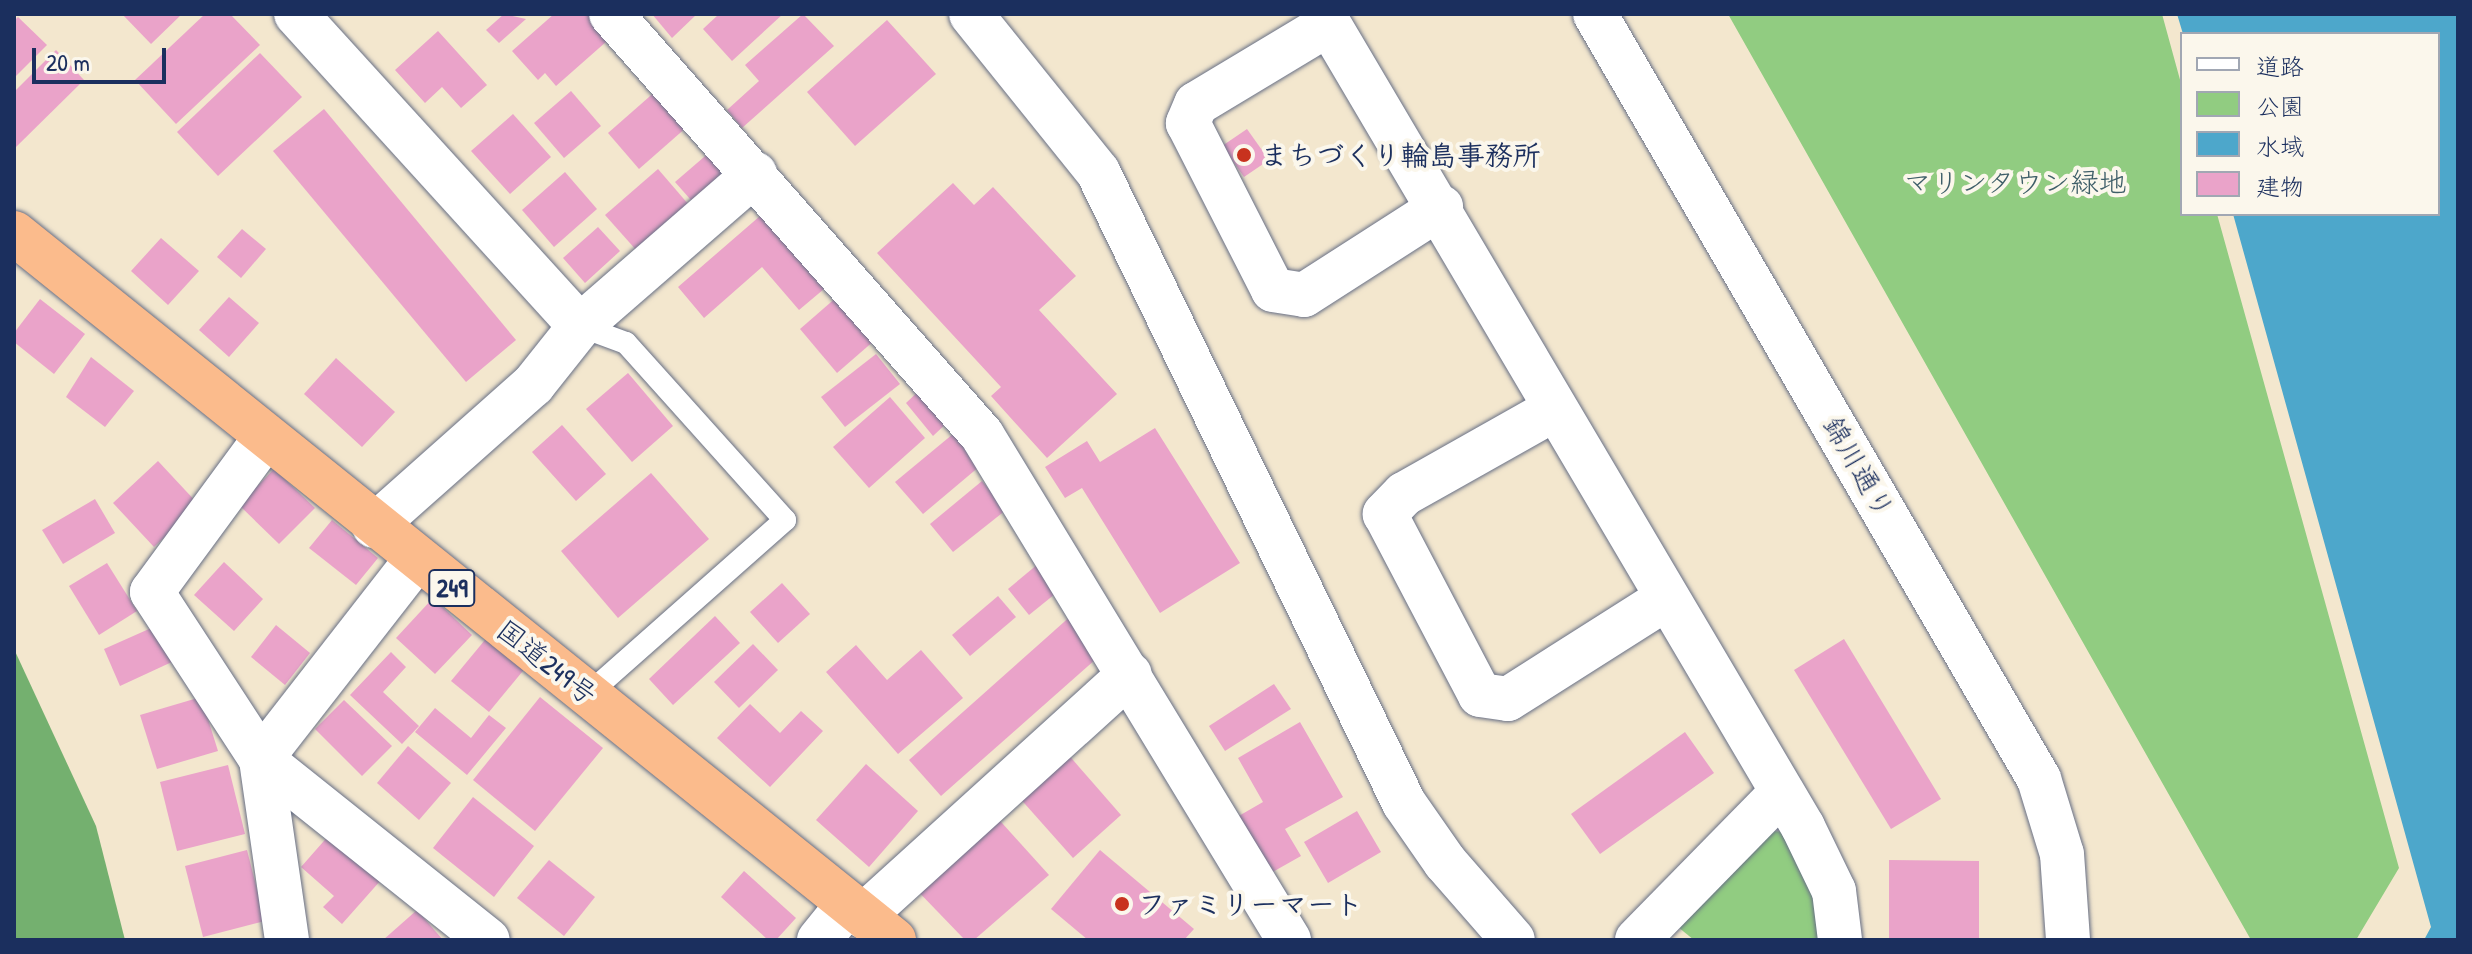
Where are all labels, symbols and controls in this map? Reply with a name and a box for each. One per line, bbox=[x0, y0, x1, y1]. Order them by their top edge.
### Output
scale bar bbox=[36, 32, 170, 82]
legend bbox=[2180, 32, 2440, 216]
text: 20 m bbox=[46, 46, 90, 78]
text: 道路 bbox=[2256, 50, 2304, 82]
text: 公園 bbox=[2256, 90, 2304, 122]
text: 水域 bbox=[2256, 130, 2304, 162]
place label: まちづくり輪島事務所 bbox=[1260, 138, 1540, 172]
marker: まちづくり輪島事務所 bbox=[1235, 146, 1253, 164]
park label: マリンタウン緑地 bbox=[1903, 165, 2127, 199]
text: 建物 bbox=[2256, 170, 2304, 202]
street label: 錦川通り bbox=[1816, 410, 1902, 524]
road number: 249 bbox=[428, 566, 476, 610]
street label: 国道249号 bbox=[490, 612, 604, 712]
place label: ファミリーマート bbox=[1138, 887, 1362, 921]
marker: ファミリーマート bbox=[1113, 895, 1131, 913]

